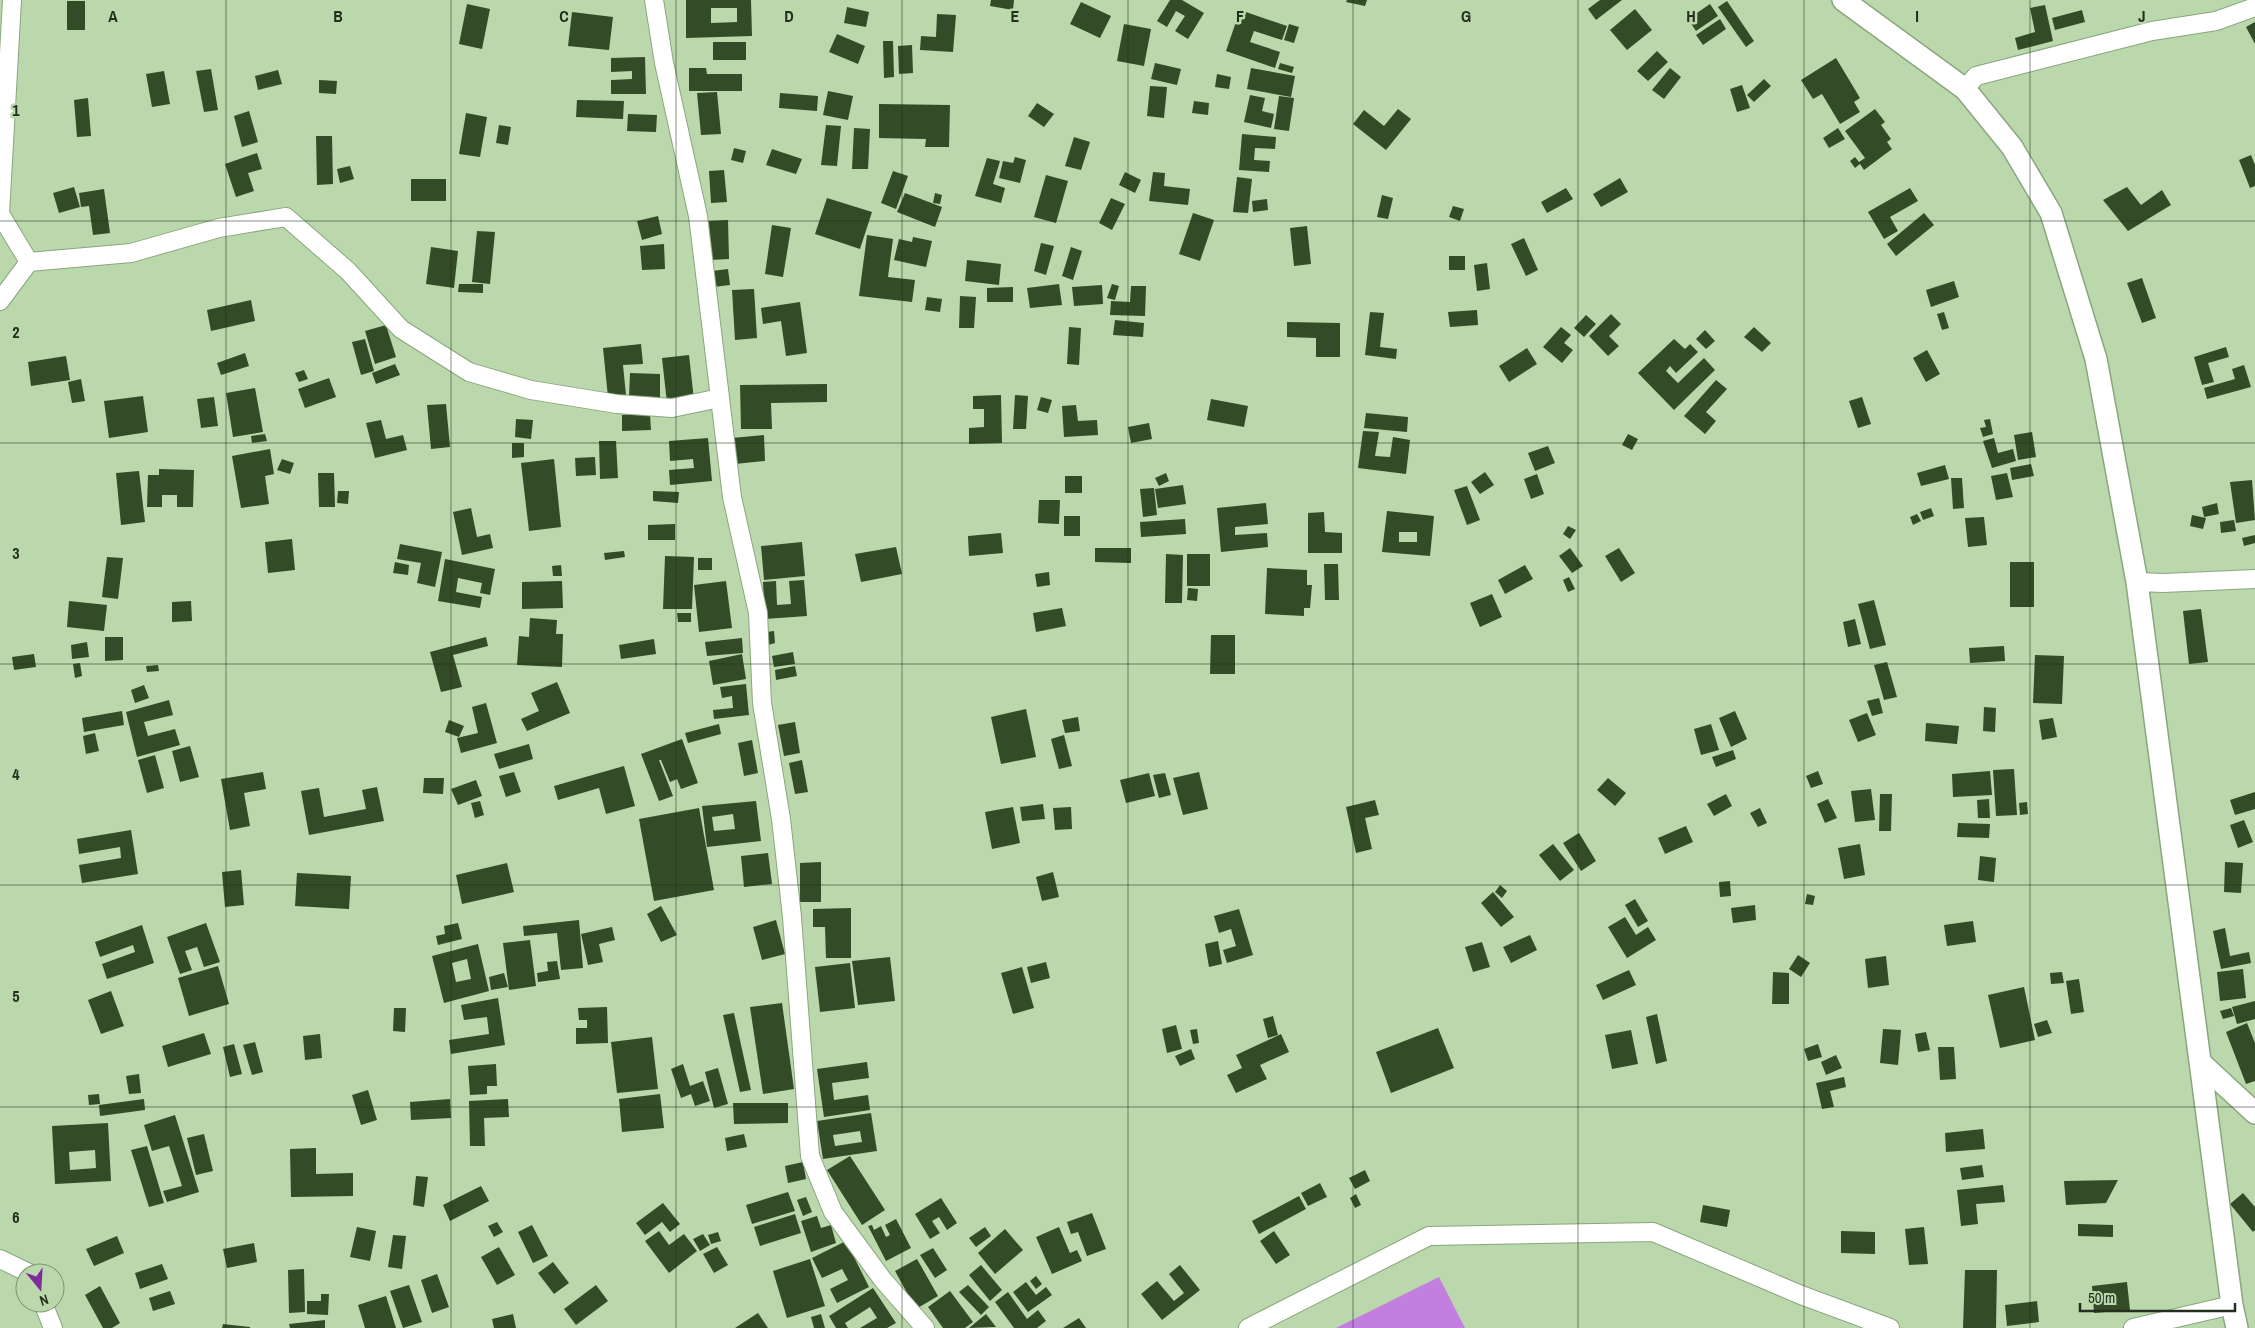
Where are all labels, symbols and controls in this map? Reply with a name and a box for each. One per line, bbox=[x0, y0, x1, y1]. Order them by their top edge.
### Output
text: A bbox=[108, 5, 118, 27]
text: B bbox=[333, 5, 343, 27]
text: C bbox=[559, 5, 569, 27]
text: D bbox=[784, 5, 794, 27]
text: E bbox=[1011, 5, 1020, 27]
text: F bbox=[1236, 5, 1244, 27]
text: G bbox=[1461, 5, 1471, 27]
text: H bbox=[1686, 5, 1696, 27]
text: I bbox=[1915, 5, 1919, 27]
text: J bbox=[2138, 5, 2146, 27]
text: 1 bbox=[12, 99, 20, 121]
text: 2 bbox=[12, 321, 20, 343]
text: 3 bbox=[12, 542, 20, 564]
text: 4 bbox=[12, 763, 20, 785]
text: 5 bbox=[12, 985, 20, 1007]
text: 6 bbox=[12, 1206, 20, 1228]
north arrow bbox=[15, 1263, 65, 1313]
scale bar bbox=[2080, 1280, 2235, 1312]
text: 50 m bbox=[2088, 1287, 2115, 1308]
text: N bbox=[37, 1291, 51, 1310]

